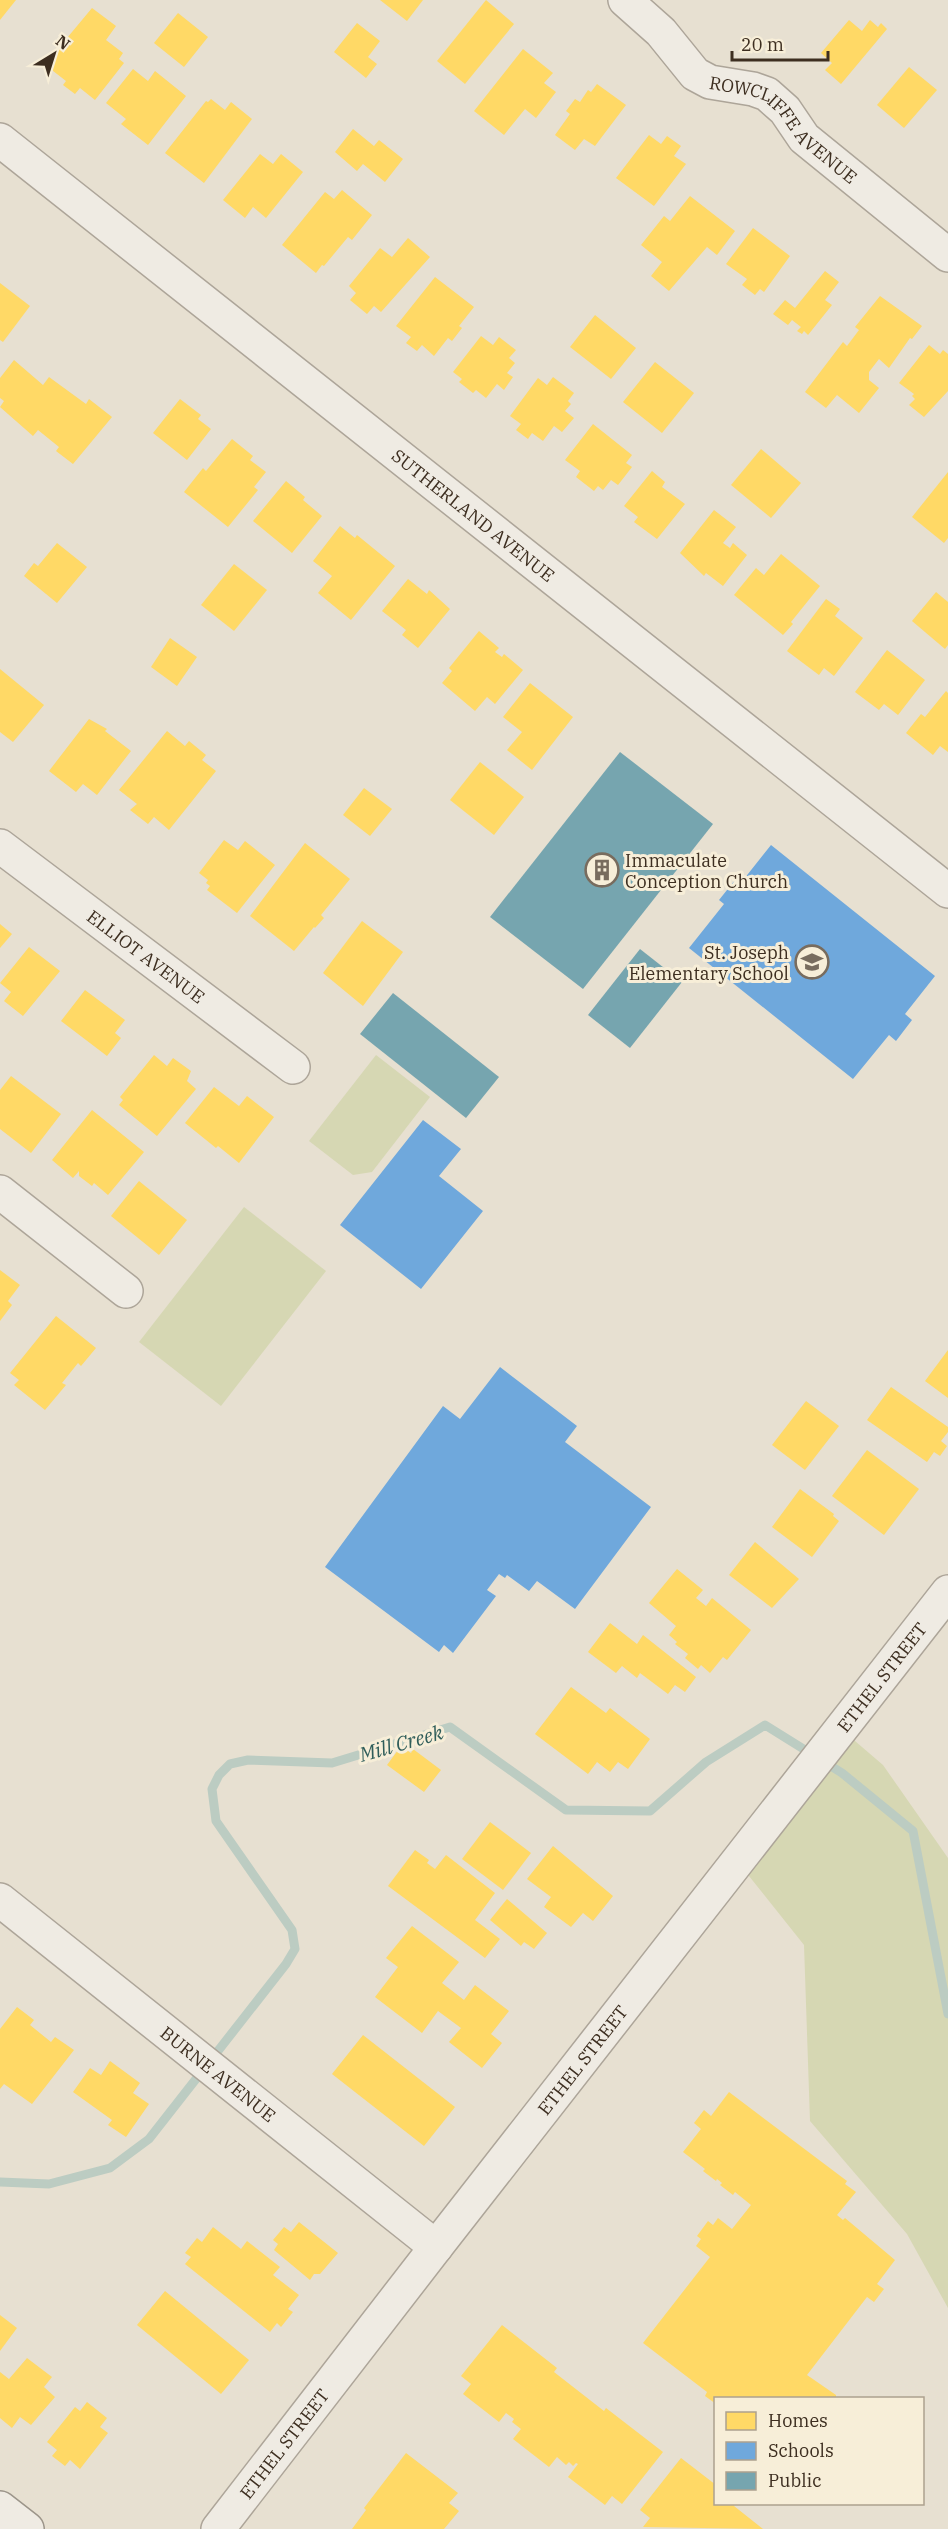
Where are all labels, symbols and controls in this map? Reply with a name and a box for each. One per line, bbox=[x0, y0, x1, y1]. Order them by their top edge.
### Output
north arrow bbox=[24, 24, 84, 84]
scale bar bbox=[732, 24, 828, 62]
text: N bbox=[52, 30, 74, 54]
text: 20 m bbox=[741, 33, 784, 56]
street label: ROWCLIFFE AVENUE bbox=[708, 71, 862, 188]
street label: SUTHERLAND AVENUE bbox=[387, 444, 559, 587]
place label: Immaculate Conception Church bbox=[625, 849, 788, 893]
building icon: Immaculate Conception Church bbox=[584, 852, 620, 888]
street label: ELLIOT AVENUE bbox=[83, 904, 210, 1008]
place label: St. Joseph Elementary School bbox=[629, 941, 789, 985]
school or university icon: St. Joseph Elementary School bbox=[794, 944, 830, 980]
street label: ETHEL STREET bbox=[832, 1617, 932, 1736]
water label: Mill Creek bbox=[355, 1718, 447, 1768]
street label: ETHEL STREET bbox=[532, 2000, 632, 2119]
street label: BURNE AVENUE bbox=[156, 2021, 281, 2127]
street label: ETHEL STREET bbox=[234, 2384, 334, 2503]
legend bbox=[714, 2397, 924, 2505]
text: Homes bbox=[768, 2409, 828, 2432]
text: Schools bbox=[768, 2439, 834, 2462]
text: Public bbox=[768, 2469, 822, 2492]

